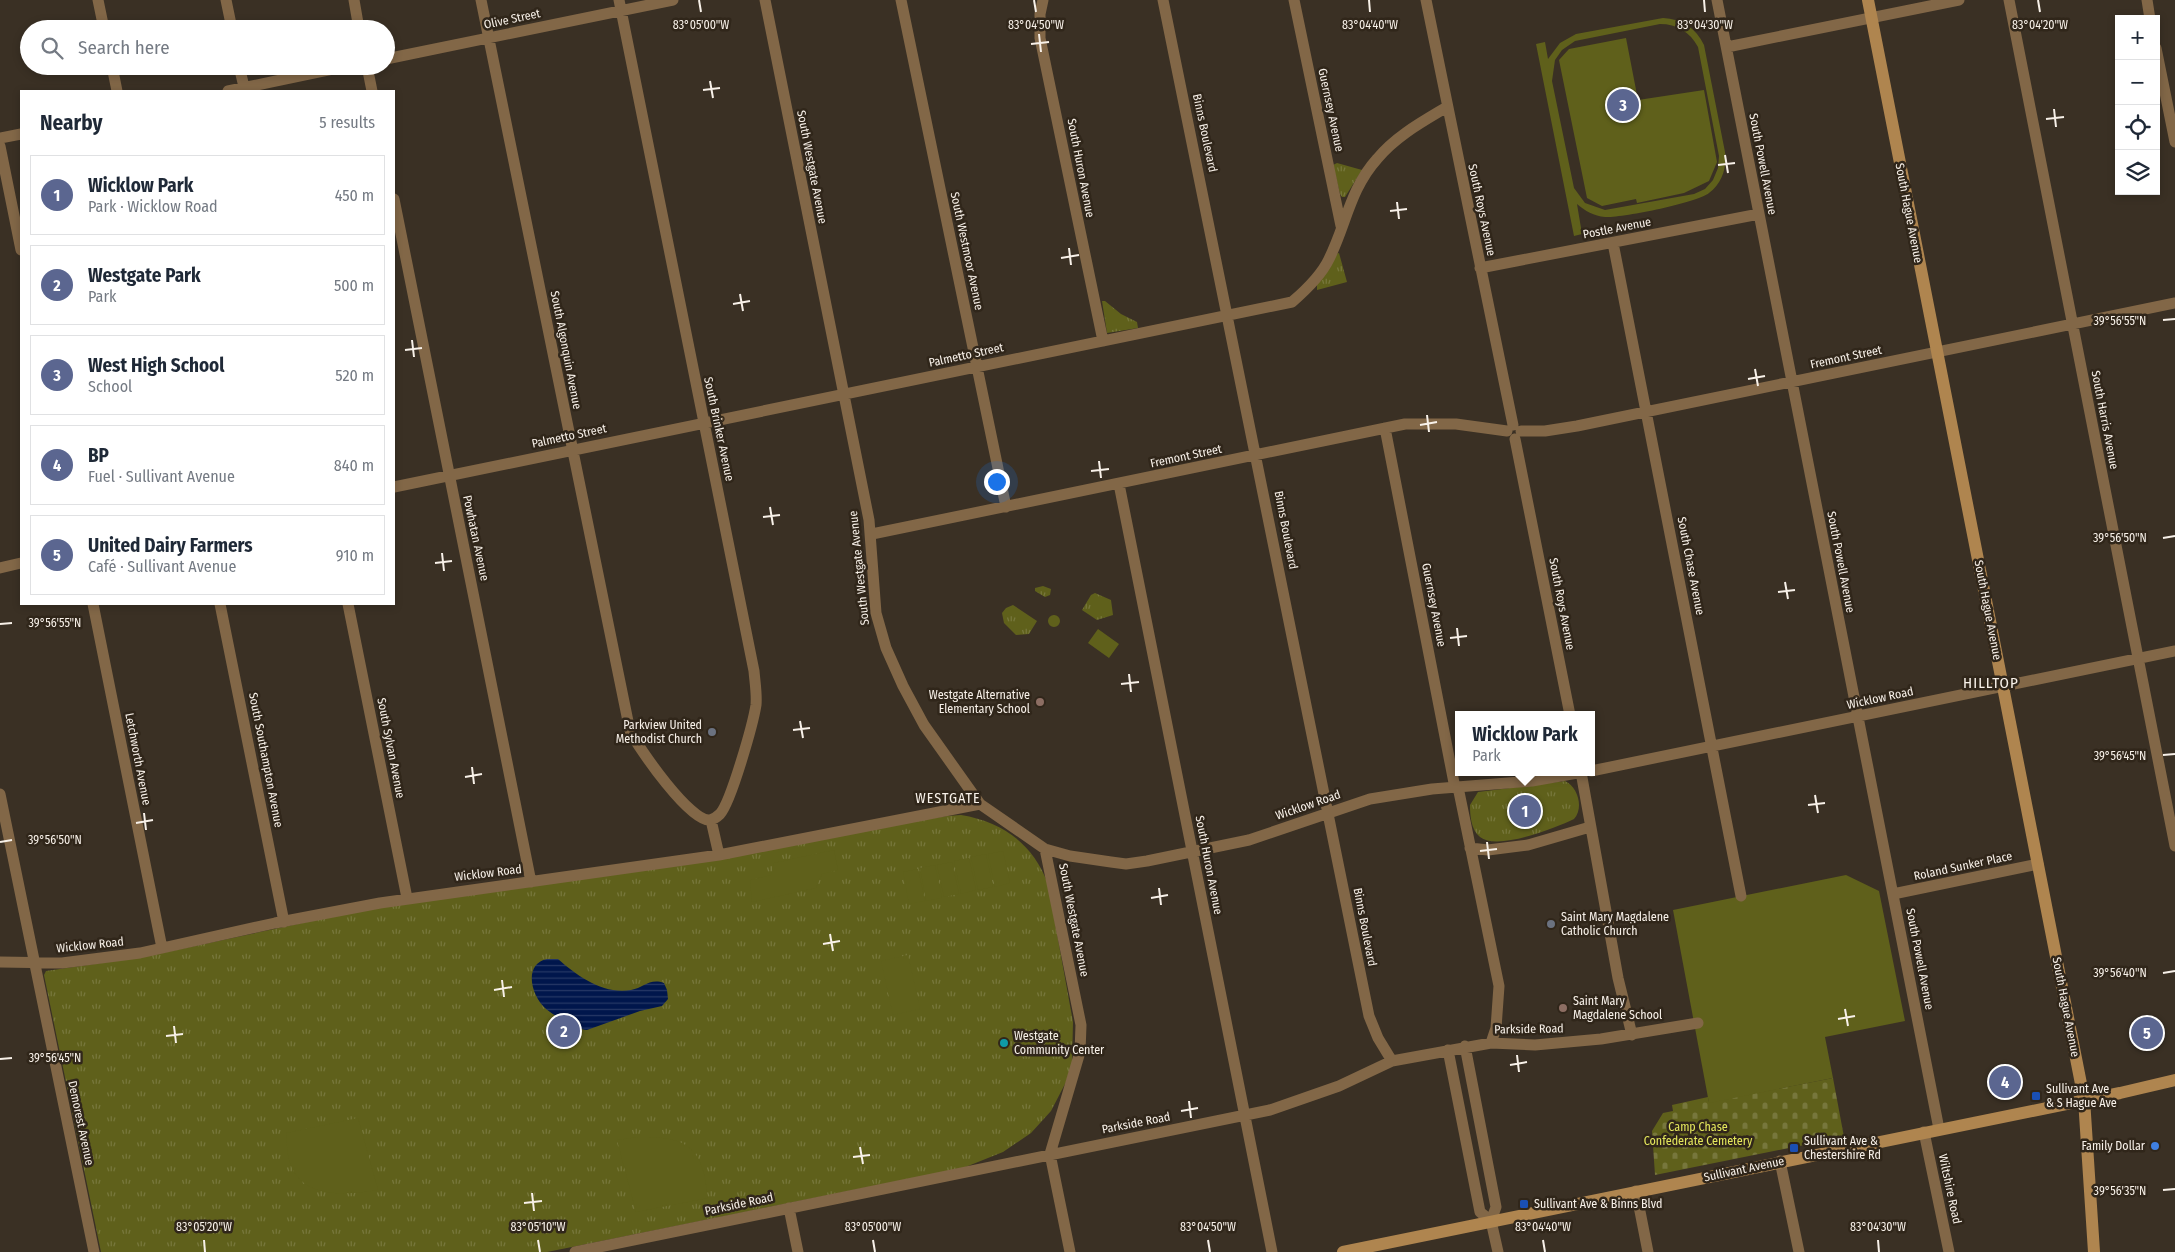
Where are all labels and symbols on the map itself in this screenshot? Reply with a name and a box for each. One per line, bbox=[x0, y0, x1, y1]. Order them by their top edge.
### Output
street label: Olive Street bbox=[483, 6, 542, 32]
text: 83°05'00"W bbox=[673, 18, 729, 32]
text: 83°04'50"W bbox=[1008, 18, 1064, 32]
text: 83°04'40"W bbox=[1342, 18, 1398, 32]
text: 83°04'30"W bbox=[1677, 18, 1733, 32]
text: 83°04'20"W bbox=[2012, 18, 2068, 32]
street label: Guernsey Avenue bbox=[1315, 67, 1347, 153]
pin: 3 bbox=[1607, 86, 1639, 124]
street label: Binns Boulevard bbox=[1190, 93, 1220, 173]
street label: South Westgate Avenue bbox=[794, 109, 830, 225]
street label: South Powell Avenue bbox=[1746, 112, 1780, 216]
street label: South Huron Avenue bbox=[1065, 117, 1097, 219]
street label: South Hague Avenue bbox=[1892, 162, 1926, 264]
street label: South Roys Avenue bbox=[1465, 163, 1499, 257]
street label: South Westmoor Avenue bbox=[948, 191, 986, 311]
street label: Postle Avenue bbox=[1582, 215, 1652, 241]
street label: South Algonquin Avenue bbox=[548, 290, 584, 410]
text: 39°56'55"N bbox=[2094, 314, 2146, 328]
street label: Palmetto Street bbox=[927, 340, 1005, 370]
street label: Fremont Street bbox=[1809, 343, 1883, 371]
street label: South Harris Avenue bbox=[2089, 369, 2121, 471]
street label: South Brinker Avenue bbox=[701, 376, 737, 482]
street label: Palmetto Street bbox=[530, 421, 608, 451]
street label: Fremont Street bbox=[1149, 442, 1223, 470]
your location bbox=[984, 469, 1010, 495]
street label: Binns Boulevard bbox=[1272, 490, 1300, 570]
street label: Powhatan Avenue bbox=[460, 494, 492, 582]
street label: South Westgate Avenue bbox=[846, 510, 872, 626]
street label: South Powell Avenue bbox=[1824, 510, 1858, 614]
street label: South Chase Avenue bbox=[1675, 516, 1707, 616]
text: 39°56'50"N bbox=[2093, 531, 2147, 545]
street label: South Roys Avenue bbox=[1546, 557, 1578, 651]
street label: South Hague Avenue bbox=[1971, 559, 2005, 661]
street label: Guernsey Avenue bbox=[1419, 562, 1449, 648]
text: 39°56'55"N bbox=[29, 616, 81, 630]
district label: HILLTOP bbox=[1963, 674, 2019, 692]
street label: Wicklow Road bbox=[1845, 684, 1915, 712]
place label: Westgate Alternative Elementary School bbox=[929, 688, 1030, 716]
street label: South Southampton Avenue bbox=[246, 691, 286, 829]
marker: Westgate Alternative Elementary School bbox=[1034, 696, 1046, 708]
street label: South Sylvan Avenue bbox=[374, 697, 408, 800]
street label: Letchworth Avenue bbox=[122, 712, 154, 806]
place label: Parkview United Methodist Church bbox=[616, 718, 702, 746]
marker: Parkview United Methodist Church bbox=[706, 726, 718, 738]
text: 39°56'45"N bbox=[2094, 749, 2146, 763]
street label: Wicklow Road bbox=[1274, 787, 1342, 823]
district label: WESTGATE bbox=[915, 790, 981, 807]
pin: 1 bbox=[1509, 792, 1541, 830]
street label: South Huron Avenue bbox=[1193, 814, 1225, 916]
text: 39°56'50"N bbox=[28, 833, 82, 847]
street label: Roland Sunker Place bbox=[1913, 849, 2014, 883]
street label: Wicklow Road bbox=[454, 862, 522, 884]
street label: South Westgate Avenue bbox=[1056, 862, 1092, 978]
street label: Binns Boulevard bbox=[1351, 887, 1379, 967]
street label: South Powell Avenue bbox=[1903, 907, 1937, 1011]
place label: Saint Mary Magdalene Catholic Church bbox=[1561, 910, 1669, 938]
marker: Saint Mary Magdalene Catholic Church bbox=[1545, 918, 1557, 930]
street label: Wicklow Road bbox=[56, 934, 124, 956]
street label: South Hague Avenue bbox=[2049, 956, 2083, 1058]
text: 39°56'40"N bbox=[2093, 966, 2147, 980]
place label: Saint Mary Magdalene School bbox=[1573, 994, 1662, 1022]
marker: Saint Mary Magdalene School bbox=[1557, 1002, 1569, 1014]
pin: 2 bbox=[548, 1012, 580, 1050]
pin: 5 bbox=[2131, 1014, 2163, 1052]
street label: Parkside Road bbox=[1494, 1021, 1564, 1037]
place label: Westgate Community Center bbox=[1014, 1029, 1105, 1057]
marker: Westgate Community Center bbox=[998, 1037, 1010, 1049]
text: 39°56'45"N bbox=[29, 1051, 81, 1065]
pin: 4 bbox=[1989, 1063, 2021, 1101]
street label: Demorest Avenue bbox=[65, 1079, 97, 1167]
place label: Sullivant Ave & S Hague Ave bbox=[2046, 1082, 2117, 1110]
marker: Sullivant Ave & S Hague Ave bbox=[2030, 1090, 2042, 1102]
street label: Parkside Road bbox=[1101, 1110, 1171, 1136]
park label: Camp Chase Confederate Cemetery bbox=[1644, 1120, 1753, 1148]
place label: Sullivant Ave & Chestershire Rd bbox=[1804, 1134, 1881, 1162]
place label: Family Dollar bbox=[2081, 1139, 2146, 1153]
marker: Family Dollar bbox=[2149, 1140, 2161, 1152]
marker: Sullivant Ave & Chestershire Rd bbox=[1788, 1142, 1800, 1154]
street label: Wiltshire Road bbox=[1936, 1153, 1964, 1225]
street label: Sullivant Avenue bbox=[1703, 1154, 1786, 1184]
text: 39°56'35"N bbox=[2094, 1184, 2146, 1198]
street label: Parkside Road bbox=[704, 1190, 774, 1218]
place label: Sullivant Ave & Binns Blvd bbox=[1534, 1197, 1662, 1211]
marker: Sullivant Ave & Binns Blvd bbox=[1518, 1198, 1530, 1210]
text: 83°05'20"W bbox=[176, 1220, 232, 1234]
text: 83°05'10"W bbox=[510, 1220, 566, 1234]
text: 83°05'00"W bbox=[845, 1220, 901, 1234]
text: 83°04'50"W bbox=[1180, 1220, 1236, 1234]
text: 83°04'40"W bbox=[1515, 1220, 1571, 1234]
text: 83°04'30"W bbox=[1850, 1220, 1906, 1234]

